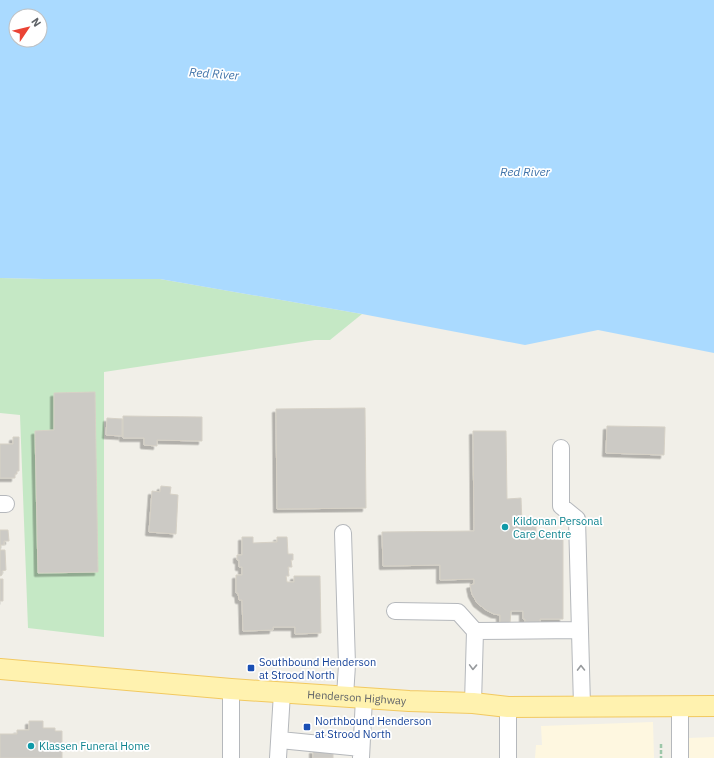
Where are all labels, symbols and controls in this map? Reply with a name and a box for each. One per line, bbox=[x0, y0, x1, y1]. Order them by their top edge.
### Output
north arrow bbox=[8, 8, 48, 48]
text: N bbox=[28, 15, 44, 30]
water label: Red River bbox=[189, 64, 240, 83]
water label: Red River bbox=[500, 164, 551, 179]
place label: Kildonan Personal Care Centre bbox=[513, 514, 602, 541]
marker: Kildonan Personal Care Centre bbox=[500, 522, 510, 532]
place label: Southbound Henderson at Strood North bbox=[259, 655, 376, 682]
marker: Southbound Henderson at Strood North bbox=[246, 663, 256, 673]
one-way arrow bbox=[469, 664, 477, 670]
one-way arrow bbox=[577, 665, 585, 671]
street label: Henderson Highway bbox=[307, 687, 407, 708]
place label: Northbound Henderson at Strood North bbox=[315, 714, 431, 741]
marker: Northbound Henderson at Strood North bbox=[302, 722, 312, 732]
place label: Klassen Funeral Home bbox=[39, 739, 150, 753]
marker: Klassen Funeral Home bbox=[26, 741, 36, 751]

